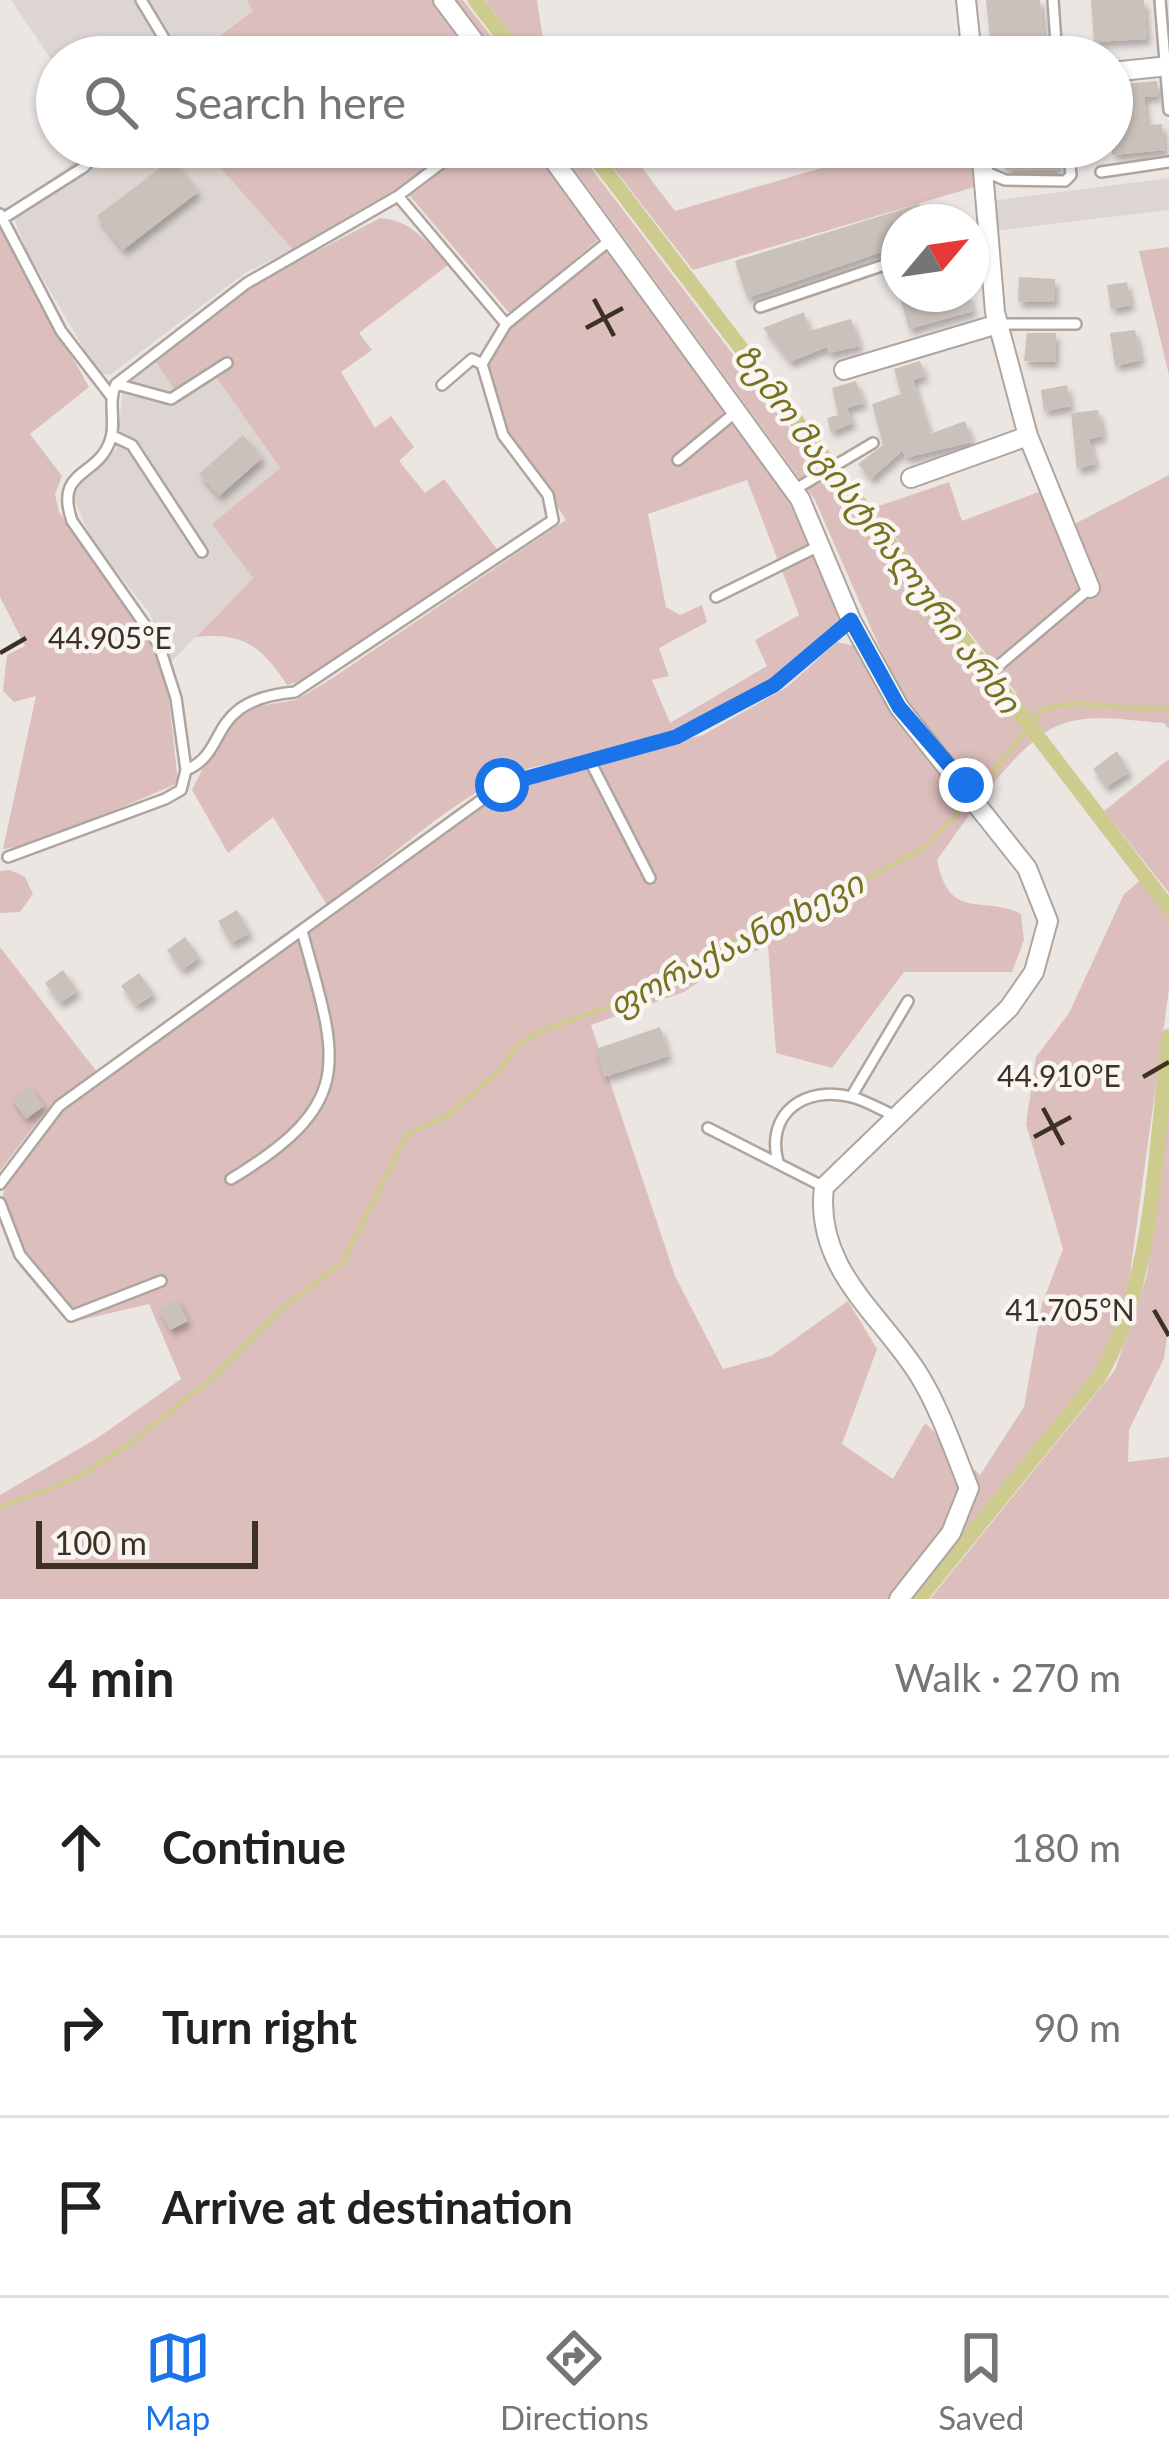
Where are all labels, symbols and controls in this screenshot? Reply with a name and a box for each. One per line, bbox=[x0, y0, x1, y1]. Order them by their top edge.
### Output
search box bbox=[36, 36, 1133, 168]
icon: search bbox=[78, 69, 144, 135]
text: Search here bbox=[174, 75, 406, 129]
north arrow bbox=[881, 204, 989, 312]
water label: ზემო მაგისტრალური არხი bbox=[725, 336, 1031, 723]
text: 44.905°E bbox=[48, 619, 172, 655]
route start bbox=[475, 758, 529, 812]
route end bbox=[939, 758, 993, 812]
water label: ფორაქაანთხევი bbox=[601, 861, 872, 1026]
text: 44.910°E bbox=[997, 1057, 1121, 1093]
text: 41.705°N bbox=[1005, 1291, 1135, 1327]
scale bar bbox=[36, 1515, 258, 1568]
text: 100 m bbox=[54, 1522, 147, 1562]
text: 4 min bbox=[48, 1647, 174, 1708]
text: Walk · 270 m bbox=[894, 1654, 1121, 1700]
icon: ahead bbox=[48, 1814, 114, 1880]
text: Continue bbox=[162, 1820, 346, 1874]
text: 180 m bbox=[1011, 1824, 1121, 1870]
icon: right bbox=[48, 1994, 114, 2060]
text: Turn right bbox=[162, 2000, 357, 2054]
text: 90 m bbox=[1034, 2004, 1121, 2050]
icon: arrive bbox=[48, 2174, 114, 2240]
text: Arrive at destination bbox=[162, 2180, 573, 2234]
tab: Map bbox=[145, 2325, 211, 2437]
tab: Directions bbox=[500, 2325, 649, 2437]
tab: Saved bbox=[938, 2325, 1024, 2437]

